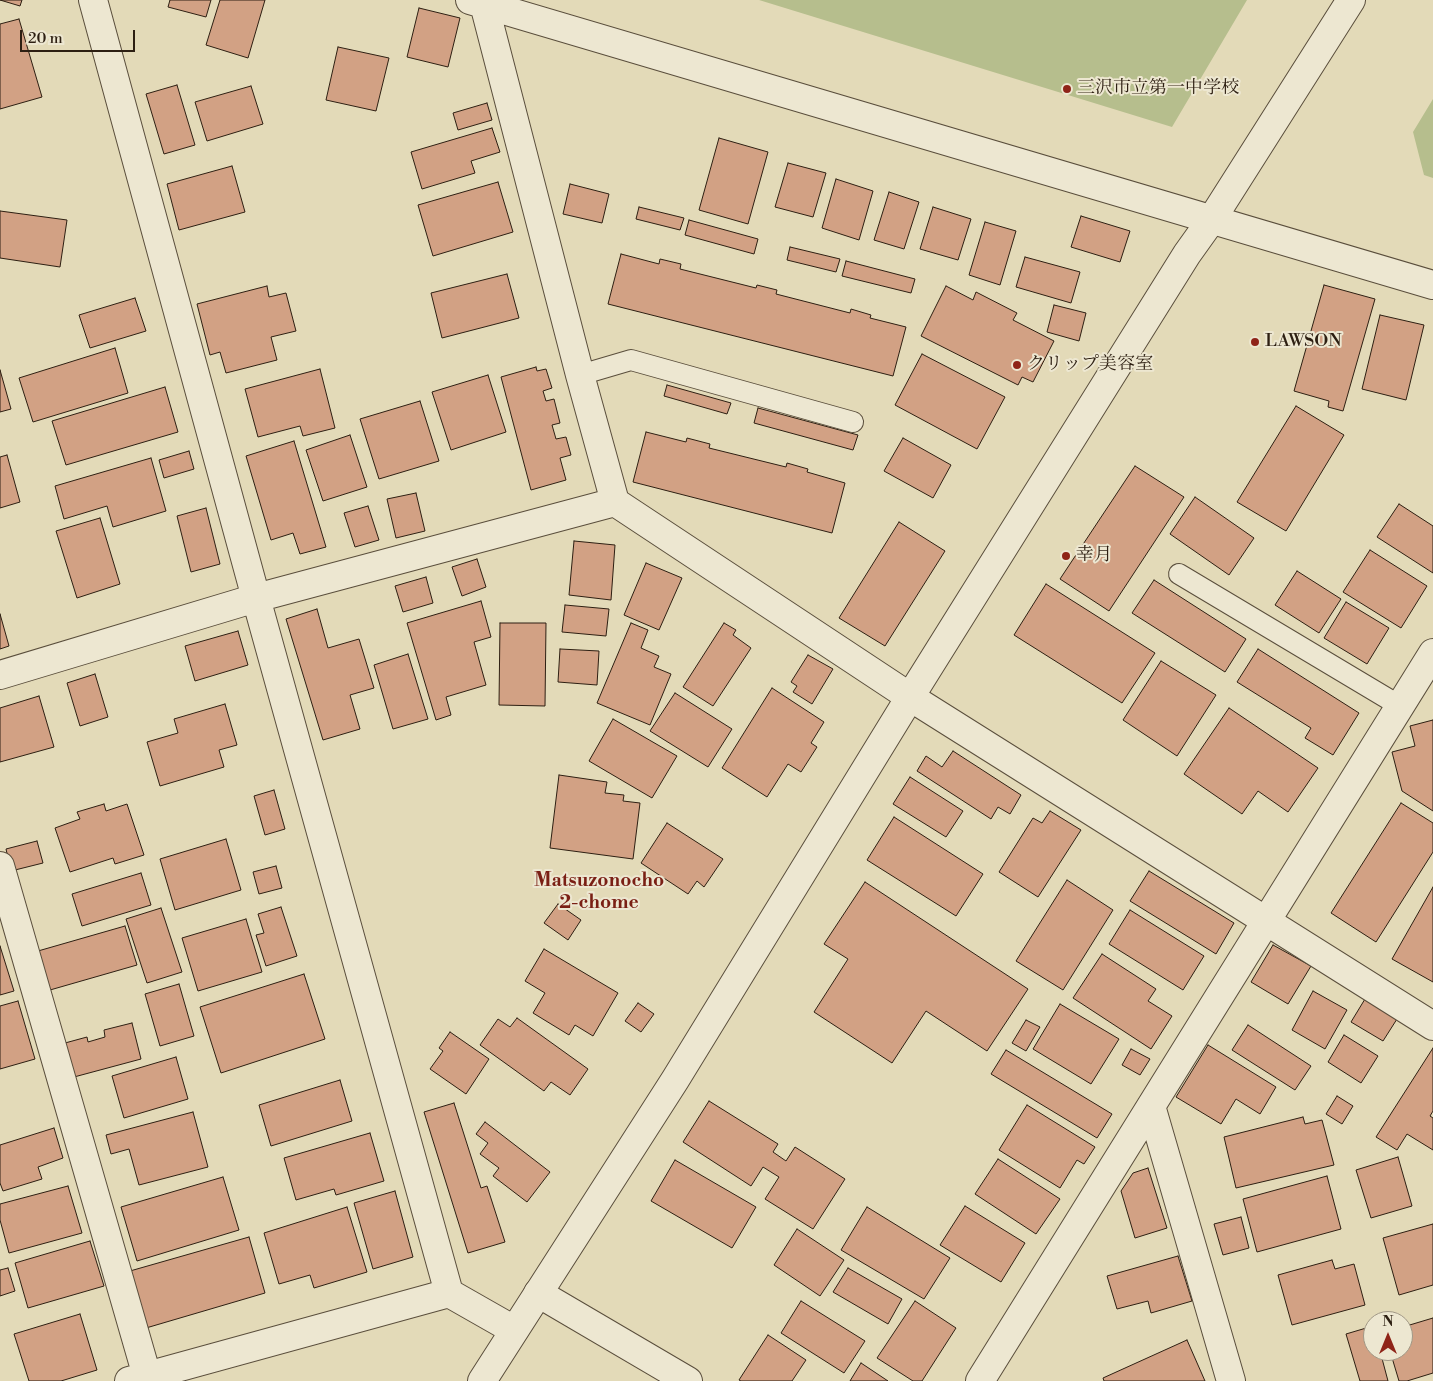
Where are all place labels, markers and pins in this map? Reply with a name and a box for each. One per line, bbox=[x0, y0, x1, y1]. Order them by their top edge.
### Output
place label: 三沢市立第一中学校 bbox=[1077, 78, 1239, 100]
marker: 三沢市立第一中学校 bbox=[1061, 83, 1073, 95]
place label: LAWSON bbox=[1265, 331, 1342, 353]
marker: LAWSON bbox=[1249, 336, 1261, 348]
place label: クリップ美容室 bbox=[1027, 354, 1153, 376]
marker: クリップ美容室 bbox=[1011, 359, 1023, 371]
place label: 幸月 bbox=[1076, 545, 1112, 567]
marker: 幸月 bbox=[1060, 550, 1072, 562]

